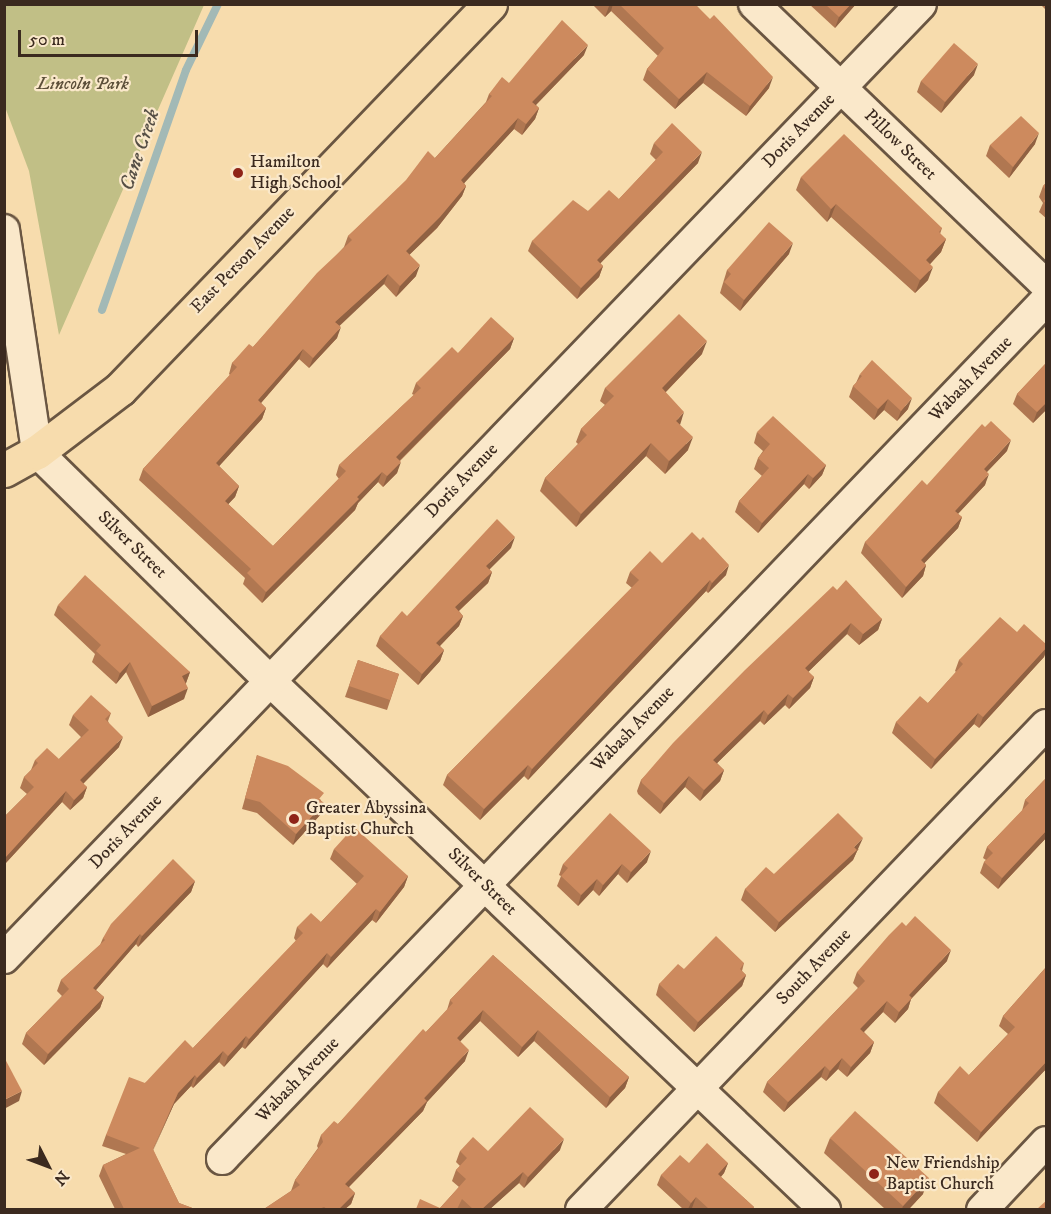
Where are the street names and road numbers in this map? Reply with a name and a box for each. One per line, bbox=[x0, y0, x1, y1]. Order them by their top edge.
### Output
street label: Doris Avenue bbox=[758, 89, 840, 173]
street label: Pillow Street bbox=[859, 105, 941, 185]
street label: East Person Avenue bbox=[186, 202, 300, 318]
street label: Wabash Avenue bbox=[925, 332, 1017, 426]
street label: Doris Avenue bbox=[421, 439, 503, 523]
street label: Silver Street bbox=[93, 507, 171, 583]
street label: Wabash Avenue bbox=[587, 682, 679, 776]
street label: Doris Avenue bbox=[85, 790, 167, 874]
street label: Silver Street bbox=[443, 844, 521, 920]
street label: South Avenue bbox=[772, 924, 856, 1010]
street label: Wabash Avenue bbox=[252, 1033, 344, 1127]

